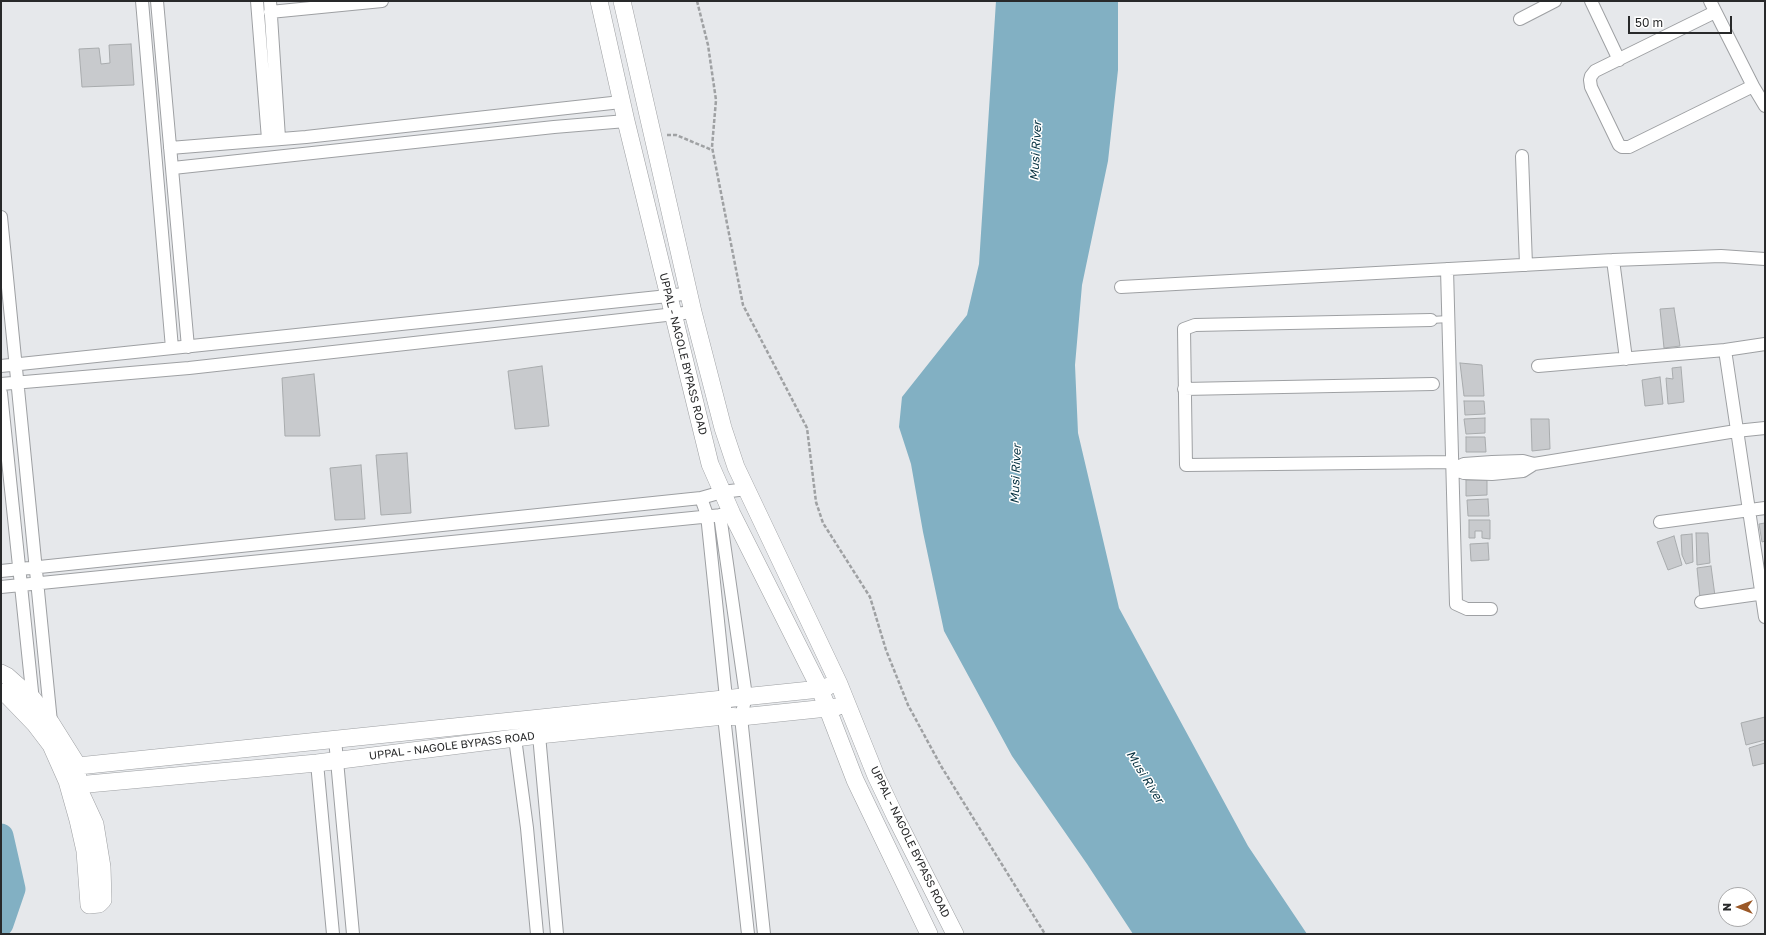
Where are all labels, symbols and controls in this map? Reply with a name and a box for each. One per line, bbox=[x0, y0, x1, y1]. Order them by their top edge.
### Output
scale bar bbox=[1630, 8, 1734, 34]
text: 50 m bbox=[1635, 15, 1663, 30]
water label: Musi River bbox=[1027, 121, 1045, 181]
street label: UPPAL - NAGOLE BYPASS ROAD bbox=[656, 271, 710, 437]
water label: Musi River bbox=[1008, 444, 1024, 504]
street label: UPPAL - NAGOLE BYPASS ROAD bbox=[368, 729, 536, 763]
water label: Musi River bbox=[1123, 748, 1167, 806]
street label: UPPAL - NAGOLE BYPASS ROAD bbox=[867, 764, 953, 920]
north arrow bbox=[1718, 887, 1758, 927]
text: N bbox=[1720, 903, 1733, 911]

